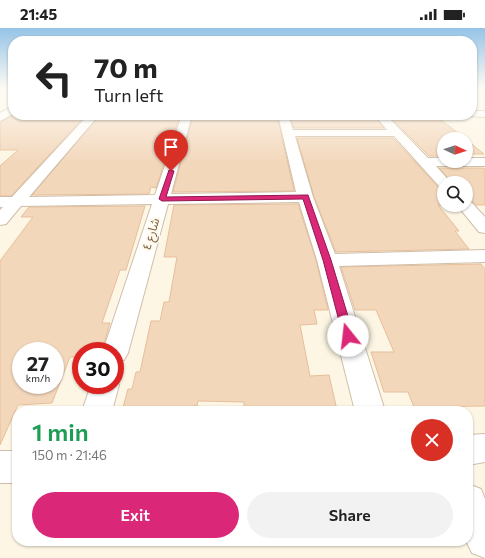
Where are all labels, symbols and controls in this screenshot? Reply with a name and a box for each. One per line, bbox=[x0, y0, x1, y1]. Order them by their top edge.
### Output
text: 21:45 bbox=[20, 5, 57, 23]
text: 70 m bbox=[94, 50, 158, 84]
icon: left bbox=[28, 52, 80, 104]
text: Turn left bbox=[94, 84, 163, 106]
pin bbox=[154, 130, 188, 171]
north arrow bbox=[437, 132, 473, 168]
map controls bbox=[437, 132, 473, 212]
icon: arrive bbox=[160, 136, 182, 158]
button: search bbox=[437, 176, 473, 212]
street label: شارع ٤ bbox=[139, 216, 164, 252]
position arrow bbox=[327, 315, 369, 357]
speed limit sign: 30 bbox=[72, 342, 124, 394]
text: 27 bbox=[27, 351, 49, 375]
text: km/h bbox=[26, 372, 50, 384]
text: 1 min bbox=[32, 417, 89, 446]
button: close bbox=[411, 419, 453, 461]
text: 150 m · 21:46 bbox=[32, 447, 107, 463]
button: Exit bbox=[32, 492, 239, 538]
button: Share bbox=[247, 492, 453, 538]

